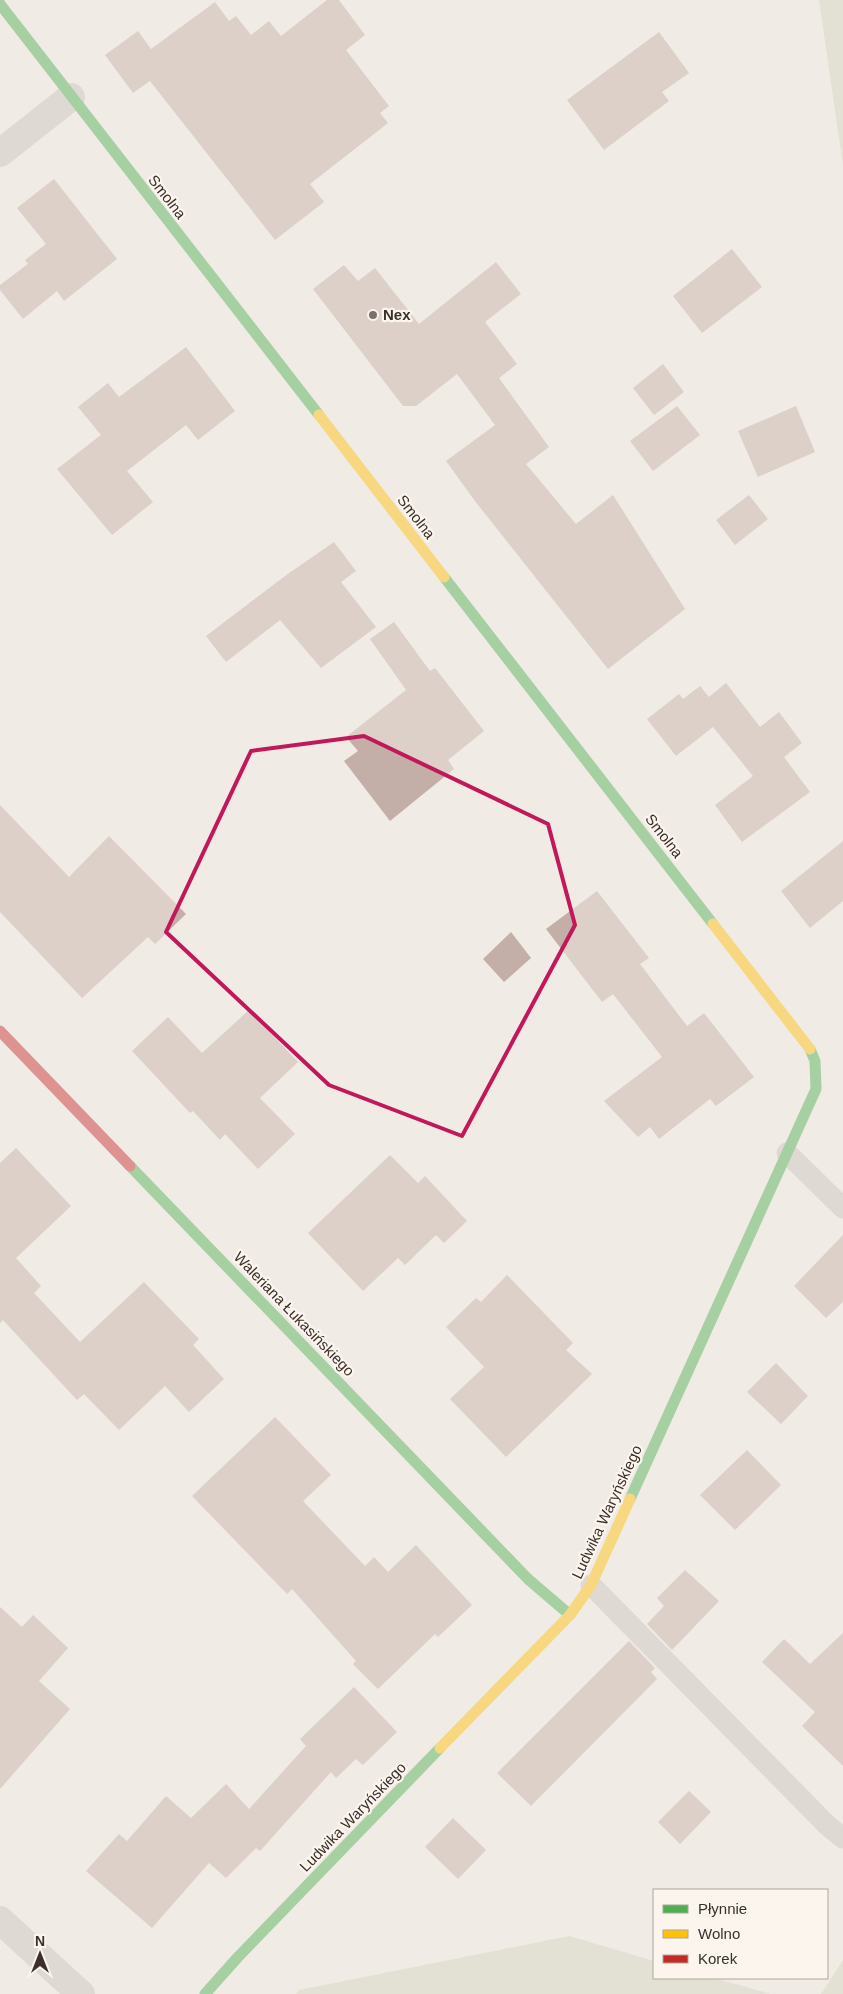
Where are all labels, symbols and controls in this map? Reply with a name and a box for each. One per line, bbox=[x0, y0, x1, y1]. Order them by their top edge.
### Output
street label: Smolna bbox=[145, 171, 190, 222]
place label: Nex bbox=[383, 306, 411, 323]
marker: Nex bbox=[367, 309, 379, 321]
street label: Smolna bbox=[394, 491, 439, 542]
street label: Smolna bbox=[642, 810, 687, 861]
street label: Waleriana Łukasińskiego bbox=[231, 1248, 358, 1379]
street label: Ludwika Waryńskiego bbox=[568, 1442, 645, 1581]
street label: Ludwika Waryńskiego bbox=[296, 1758, 409, 1875]
legend bbox=[653, 1889, 828, 1979]
text: Płynnie bbox=[698, 1900, 747, 1917]
text: Wolno bbox=[698, 1925, 740, 1942]
north arrow bbox=[15, 1929, 65, 1979]
text: N bbox=[35, 1933, 45, 1949]
text: Korek bbox=[698, 1950, 738, 1967]

